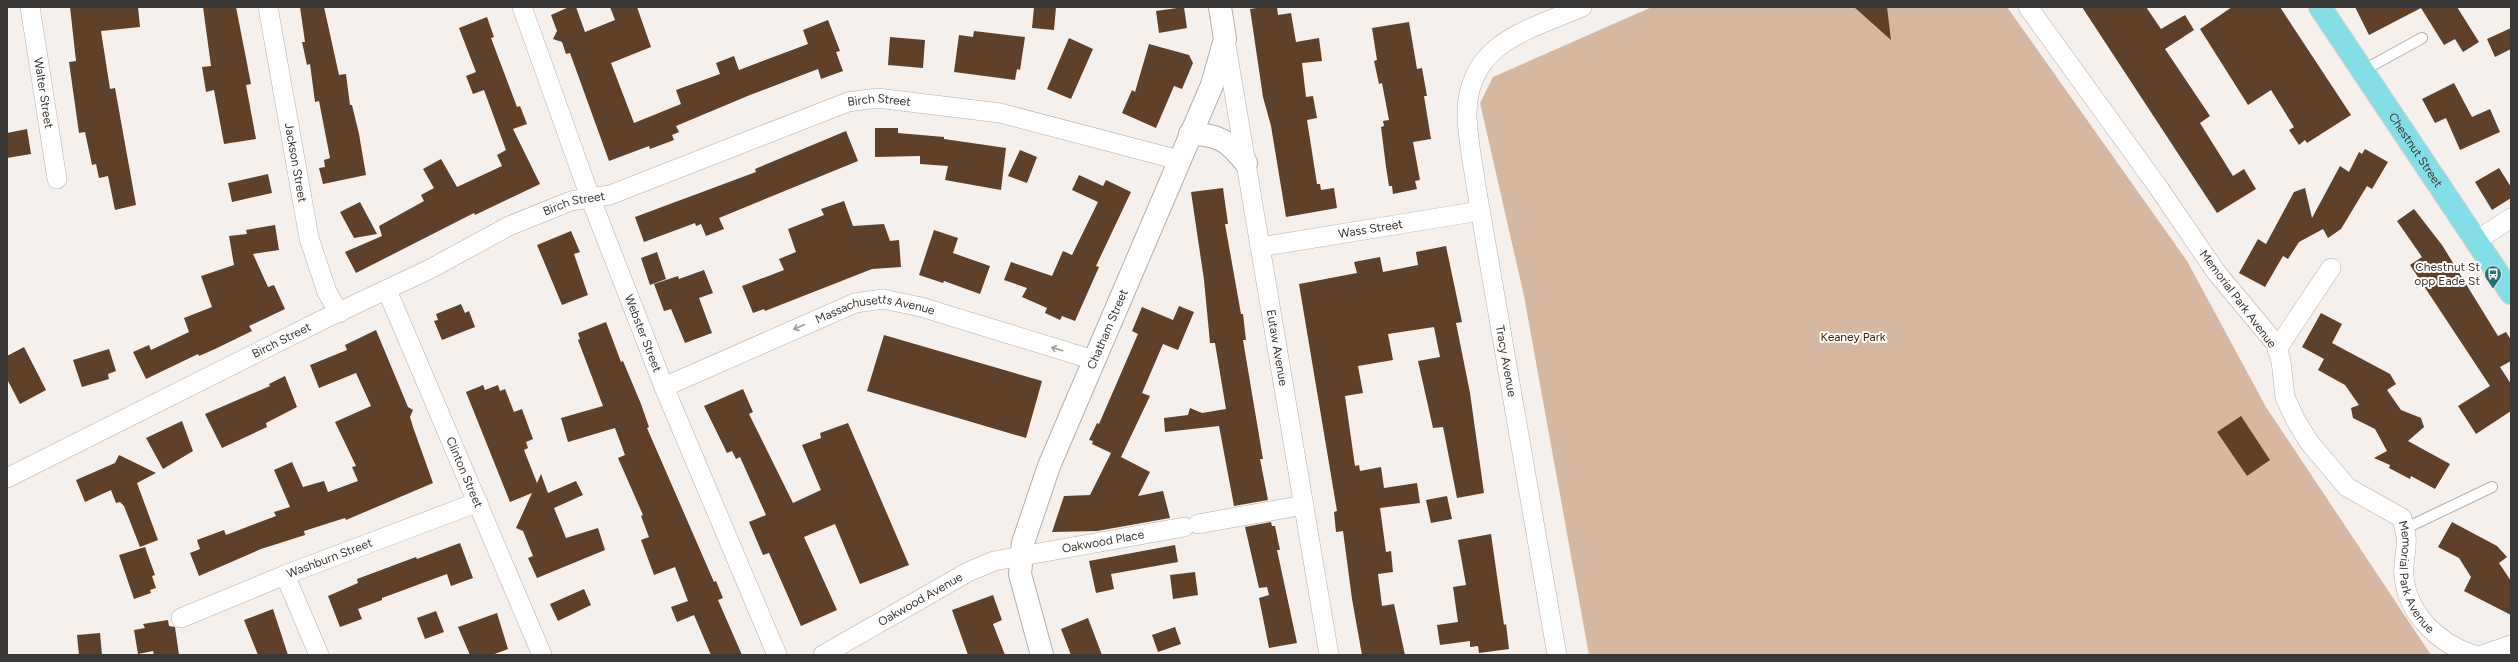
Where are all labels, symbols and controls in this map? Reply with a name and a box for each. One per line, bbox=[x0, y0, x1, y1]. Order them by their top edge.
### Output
street label: Walter Street bbox=[31, 57, 56, 130]
street label: Birch Street bbox=[846, 91, 912, 109]
street label: Chestnut Street bbox=[2386, 110, 2446, 190]
street label: Jackson Street bbox=[282, 122, 310, 204]
street label: Birch Street bbox=[541, 189, 606, 219]
street label: Wass Street bbox=[1337, 217, 1404, 241]
street label: Memorial Park Avenue bbox=[2197, 247, 2280, 351]
place label: Chestnut St opp Eade St bbox=[2414, 260, 2480, 288]
bus stop icon: Chestnut St opp Eade St bbox=[2483, 264, 2503, 289]
street label: Chatham Street bbox=[1084, 287, 1131, 371]
street label: Webster Street bbox=[622, 292, 665, 374]
street label: Massachusetts Avenue bbox=[813, 292, 937, 327]
street label: Eutaw Avenue bbox=[1264, 308, 1291, 387]
street label: Birch Street bbox=[250, 320, 314, 361]
one-way arrow bbox=[793, 324, 805, 331]
street label: Tracy Avenue bbox=[1493, 324, 1519, 398]
park label: Keaney Park bbox=[1820, 330, 1886, 344]
one-way arrow bbox=[1050, 345, 1063, 352]
street label: Clinton Street bbox=[443, 435, 486, 510]
street label: Memorial Park Avenue bbox=[2396, 519, 2437, 636]
street label: Oakwood Place bbox=[1061, 527, 1146, 556]
street label: Washburn Street bbox=[285, 535, 375, 581]
street label: Oakwood Avenue bbox=[875, 569, 965, 629]

